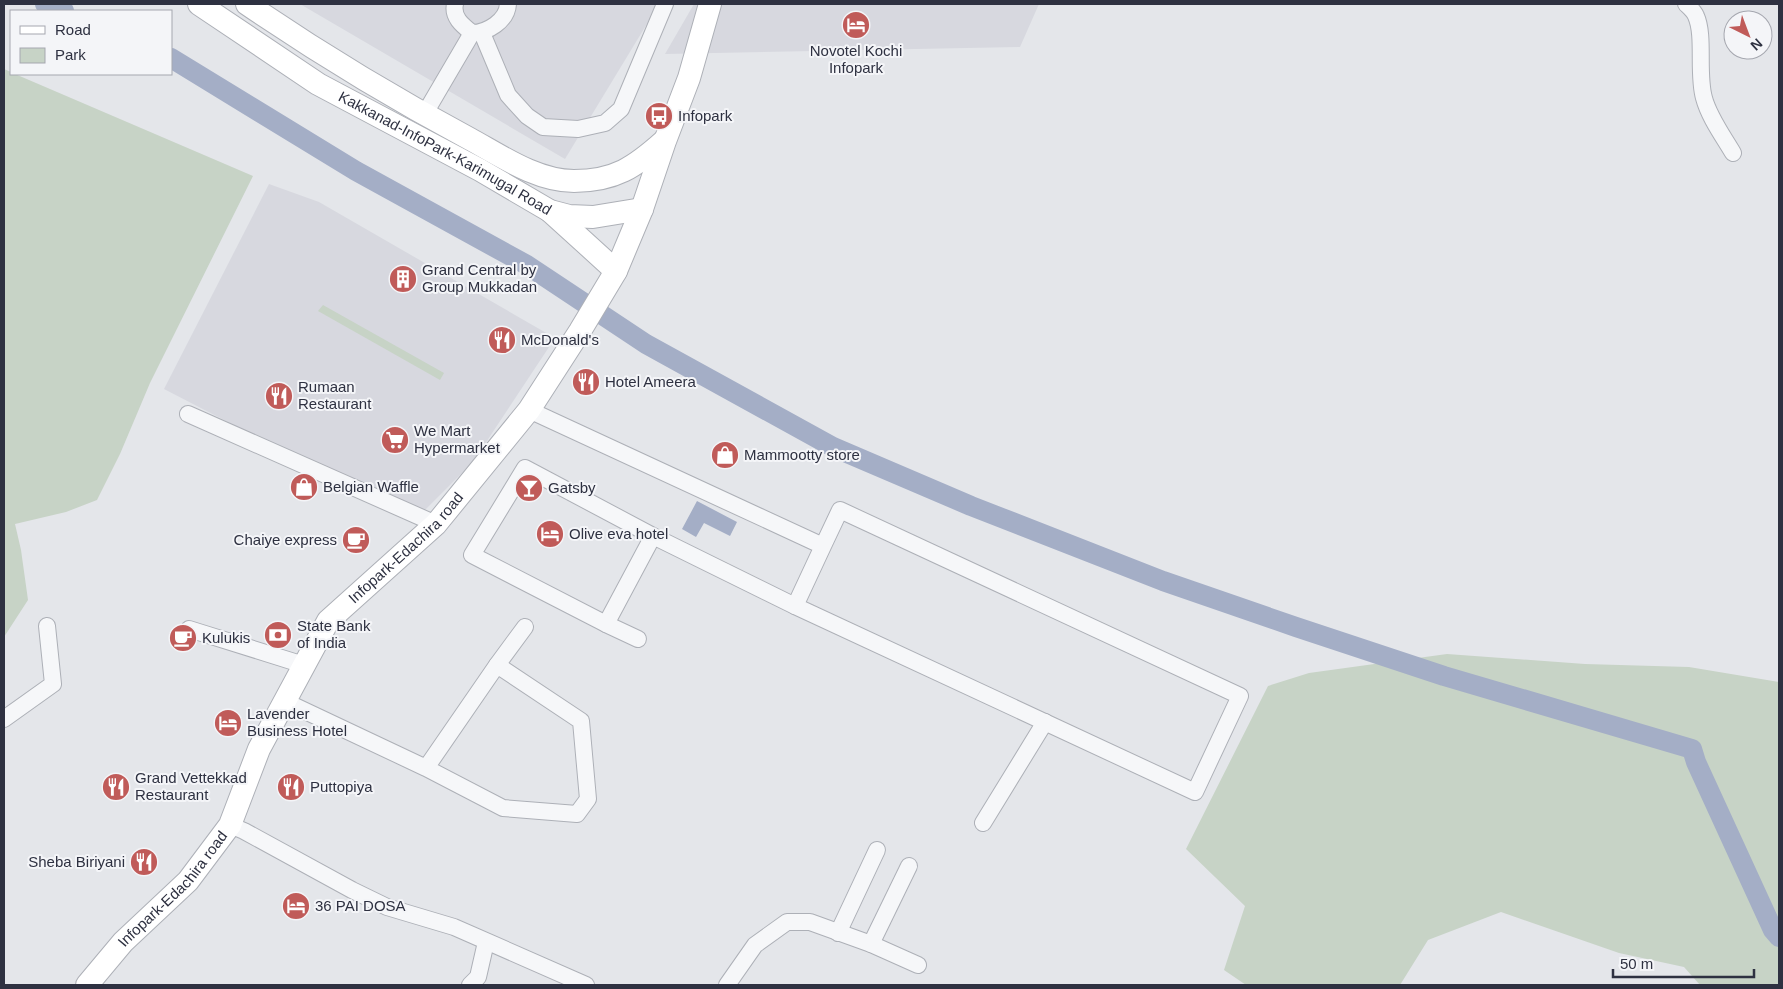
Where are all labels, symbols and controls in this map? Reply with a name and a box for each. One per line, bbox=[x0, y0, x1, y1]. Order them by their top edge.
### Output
legend bbox=[10, 10, 172, 75]
hotel icon: Novotel Kochi Infopark bbox=[841, 10, 871, 40]
north arrow bbox=[1723, 10, 1773, 60]
text: Road bbox=[55, 21, 91, 38]
text: N bbox=[1748, 35, 1766, 54]
place label: Novotel Kochi Infopark bbox=[810, 42, 902, 76]
text: Park bbox=[55, 46, 86, 63]
street label: Kakkanad-InfoPark-Karimugal Road bbox=[336, 88, 555, 218]
bus stop icon: Infopark bbox=[644, 101, 674, 131]
place label: Infopark bbox=[678, 107, 733, 124]
place label: Grand Central by Group Mukkadan bbox=[422, 261, 537, 295]
building icon: Grand Central by Group Mukkadan bbox=[388, 264, 418, 294]
restaurant icon: McDonald's bbox=[487, 325, 517, 355]
place label: McDonald's bbox=[521, 331, 599, 348]
restaurant icon: Hotel Ameera bbox=[571, 367, 601, 397]
place label: Hotel Ameera bbox=[605, 373, 697, 390]
place label: Rumaan Restaurant bbox=[298, 378, 372, 412]
restaurant icon: Rumaan Restaurant bbox=[264, 381, 294, 411]
place label: We Mart Hypermarket bbox=[414, 422, 501, 456]
supermarket icon: We Mart Hypermarket bbox=[380, 425, 410, 455]
shop icon: Mammootty store bbox=[710, 440, 740, 470]
place label: Mammootty store bbox=[744, 446, 860, 463]
shop icon: Belgian Waffle bbox=[289, 472, 319, 502]
bar icon: Gatsby bbox=[514, 473, 544, 503]
place label: Belgian Waffle bbox=[323, 478, 419, 495]
place label: Gatsby bbox=[548, 479, 596, 496]
street label: Infopark-Edachira road bbox=[345, 489, 466, 606]
hotel icon: Olive eva hotel bbox=[535, 519, 565, 549]
cafe icon: Chaiye express bbox=[341, 525, 371, 555]
place label: Olive eva hotel bbox=[569, 525, 668, 542]
place label: Chaiye express bbox=[234, 531, 337, 548]
place label: State Bank of India bbox=[297, 617, 371, 651]
bank icon: State Bank of India bbox=[263, 620, 293, 650]
cafe icon: Kulukis bbox=[168, 623, 198, 653]
place label: Kulukis bbox=[202, 629, 250, 646]
place label: Lavender Business Hotel bbox=[247, 705, 347, 739]
hotel icon: Lavender Business Hotel bbox=[213, 708, 243, 738]
place label: Grand Vettekkad Restaurant bbox=[135, 769, 247, 803]
restaurant icon: Grand Vettekkad Restaurant bbox=[101, 772, 131, 802]
restaurant icon: Puttopiya bbox=[276, 772, 306, 802]
place label: Puttopiya bbox=[310, 778, 373, 795]
street label: Infopark-Edachira road bbox=[114, 828, 230, 950]
restaurant icon: Sheba Biriyani bbox=[129, 847, 159, 877]
place label: Sheba Biriyani bbox=[28, 853, 125, 870]
hotel icon: 36 PAI DOSA bbox=[281, 891, 311, 921]
place label: 36 PAI DOSA bbox=[315, 897, 406, 914]
scale bar bbox=[1613, 946, 1754, 978]
text: 50 m bbox=[1620, 955, 1653, 972]

